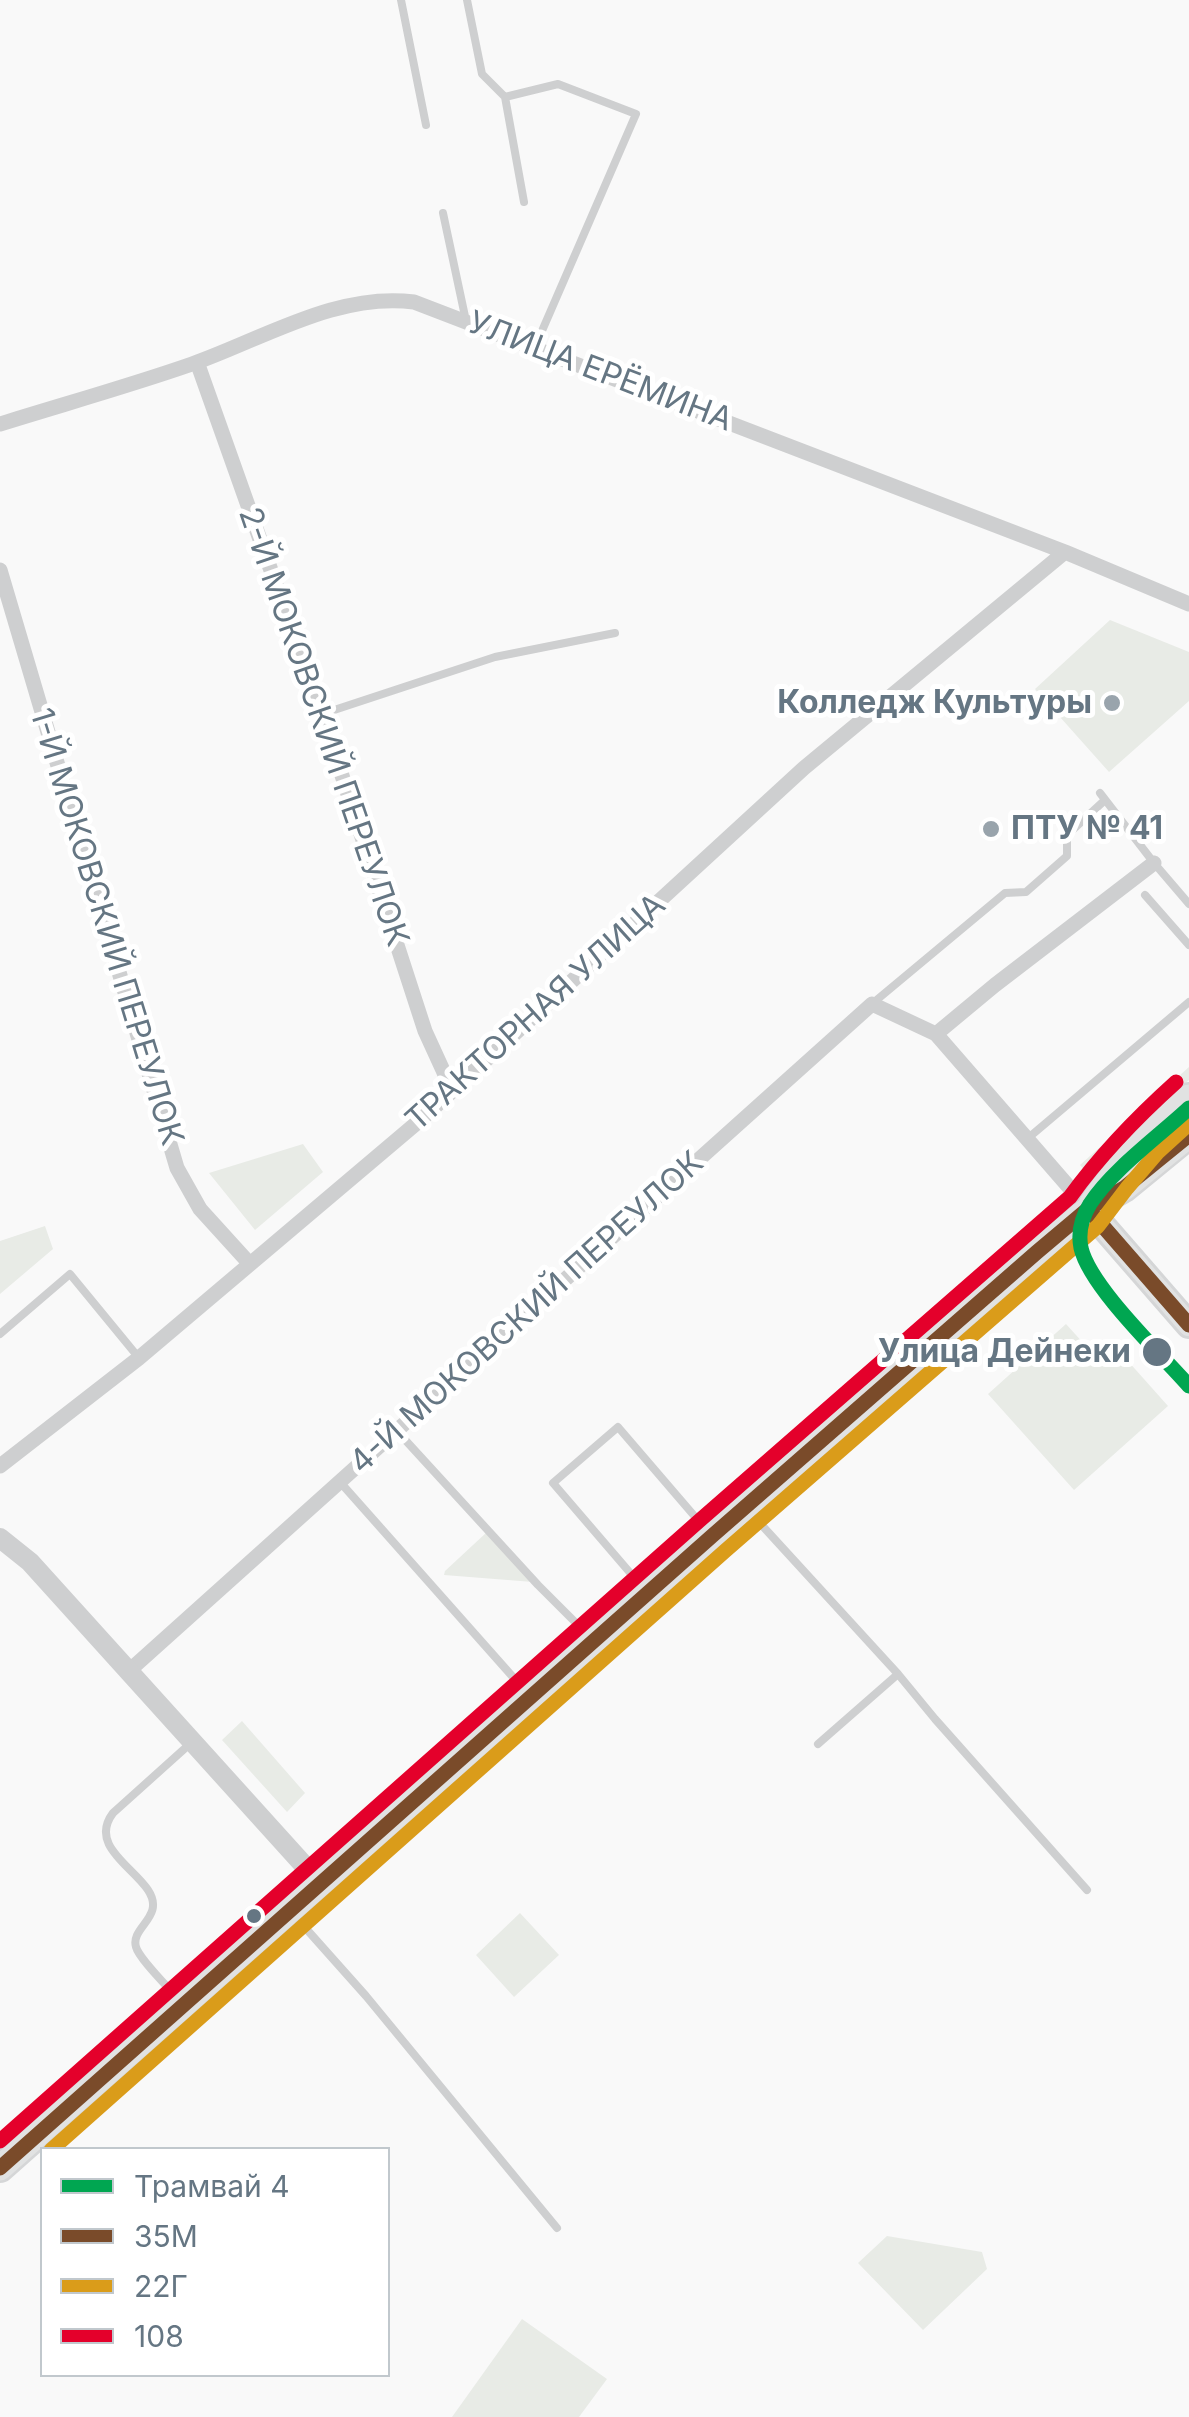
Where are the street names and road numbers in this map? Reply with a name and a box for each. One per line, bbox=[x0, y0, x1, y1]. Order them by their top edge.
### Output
street label: УЛИЦА ЕРЁМИНА bbox=[462, 304, 738, 440]
street label: 2-Й МОКОВСКИЙ ПЕРЕУЛОК bbox=[230, 503, 416, 951]
street label: 1-Й МОКОВСКИЙ ПЕРЕУЛОК bbox=[21, 704, 191, 1150]
street label: ТРАКТОРНАЯ УЛИЦА bbox=[398, 886, 674, 1140]
street label: 4-Й МОКОВСКИЙ ПЕРЕУЛОК bbox=[342, 1144, 712, 1482]

